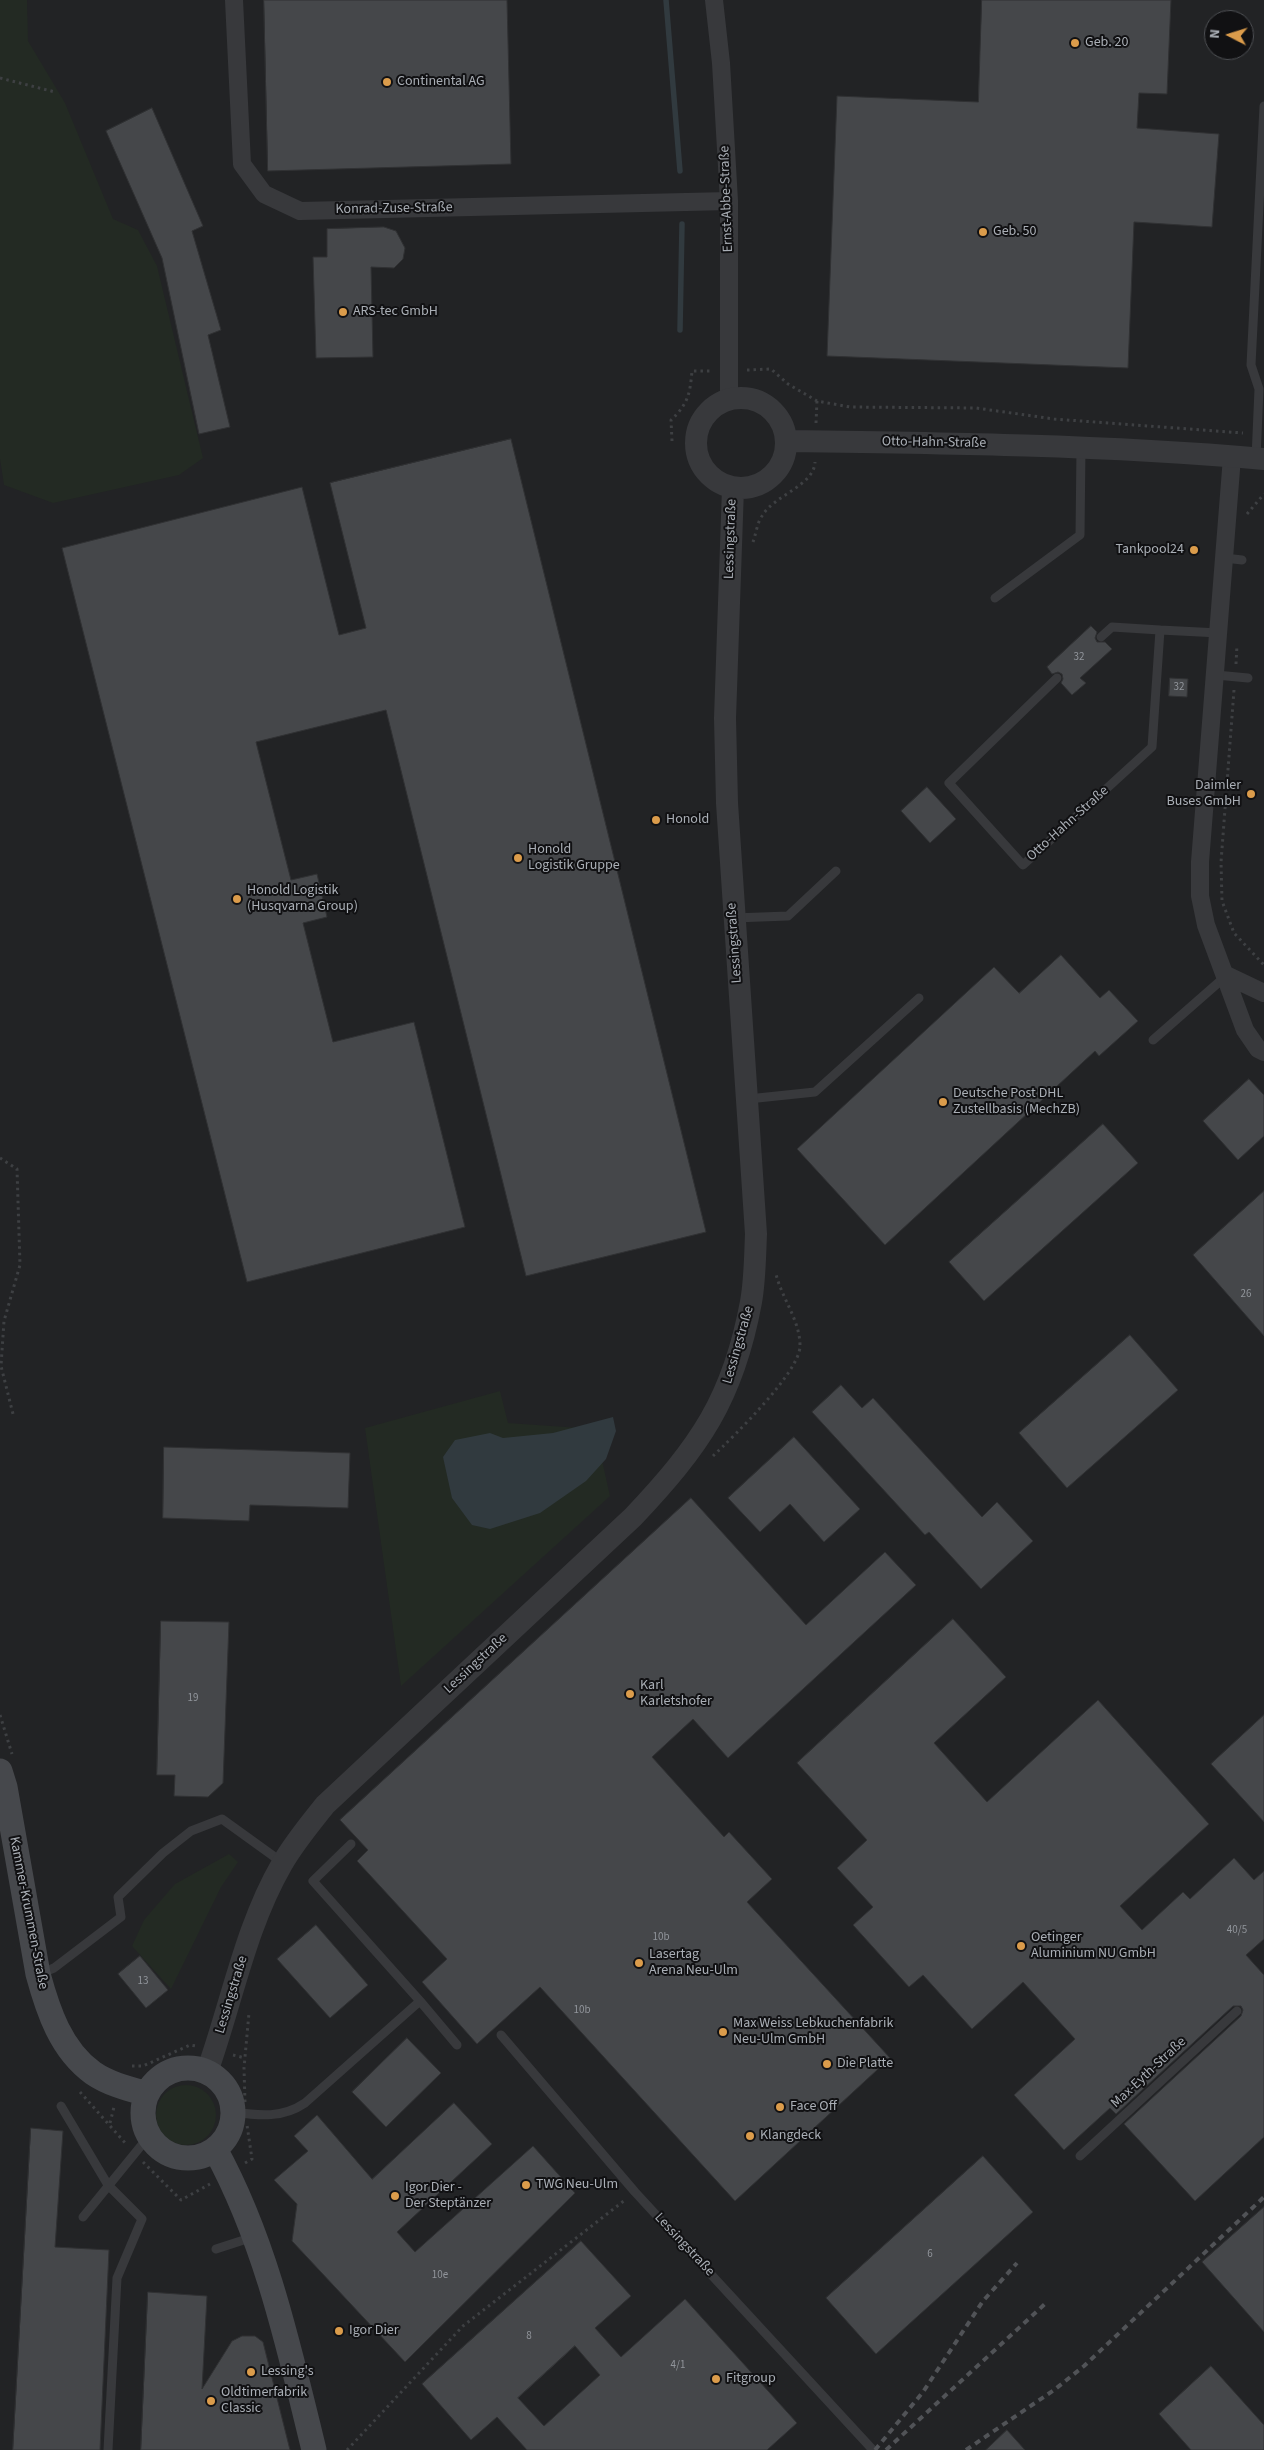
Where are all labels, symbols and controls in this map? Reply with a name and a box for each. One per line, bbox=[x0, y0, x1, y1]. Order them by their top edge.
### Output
north arrow bbox=[1204, 10, 1254, 60]
text: N bbox=[1205, 28, 1225, 39]
place label: Geb. 20 bbox=[1085, 35, 1128, 51]
marker: Geb. 20 bbox=[1069, 37, 1081, 49]
place label: Continental AG bbox=[397, 74, 485, 90]
marker: Continental AG bbox=[381, 76, 393, 88]
street label: Ernst-Abbe-Straße bbox=[717, 145, 737, 253]
street label: Konrad-Zuse-Straße bbox=[335, 200, 453, 218]
place label: Geb. 50 bbox=[993, 224, 1036, 240]
marker: Geb. 50 bbox=[977, 226, 989, 238]
place label: ARS-tec GmbH bbox=[353, 304, 438, 320]
marker: ARS-tec GmbH bbox=[337, 306, 349, 318]
street label: Otto-Hahn-Straße bbox=[882, 434, 986, 452]
street label: Lessingstraße bbox=[721, 499, 741, 579]
place label: Tankpool24 bbox=[1115, 542, 1184, 558]
marker: Tankpool24 bbox=[1188, 544, 1200, 556]
house number: 32 bbox=[1074, 651, 1084, 665]
house number: 32 bbox=[1174, 681, 1184, 695]
place label: Daimler Buses GmbH bbox=[1167, 778, 1241, 810]
street label: Otto-Hahn-Straße bbox=[1024, 783, 1112, 865]
marker: Daimler Buses GmbH bbox=[1245, 788, 1257, 800]
place label: Honold bbox=[666, 812, 709, 828]
marker: Honold bbox=[650, 814, 662, 826]
place label: Honold Logistik Gruppe bbox=[528, 842, 620, 874]
marker: Honold Logistik Gruppe bbox=[512, 852, 524, 864]
place label: Honold Logistik (Husqvarna Group) bbox=[247, 883, 358, 916]
marker: Honold Logistik (Husqvarna Group) bbox=[231, 893, 243, 905]
street label: Lessingstraße bbox=[724, 902, 746, 984]
place label: Deutsche Post DHL Zustellbasis (MechZB) bbox=[953, 1086, 1080, 1118]
marker: Deutsche Post DHL Zustellbasis (MechZB) bbox=[937, 1096, 949, 1108]
house number: 26 bbox=[1241, 1288, 1251, 1302]
street label: Lessingstraße bbox=[720, 1304, 758, 1386]
street label: Lessingstraße bbox=[441, 1630, 511, 1698]
place label: Karl Karletshofer bbox=[640, 1678, 712, 1710]
marker: Karl Karletshofer bbox=[624, 1688, 636, 1700]
house number: 19 bbox=[188, 1692, 198, 1706]
street label: Kammer-Krummen-Straße bbox=[5, 1835, 51, 1991]
house number: 40/5 bbox=[1227, 1924, 1247, 1938]
place label: Oetinger Aluminium NU GmbH bbox=[1031, 1930, 1156, 1962]
house number: 10b bbox=[652, 1931, 670, 1945]
marker: Oetinger Aluminium NU GmbH bbox=[1015, 1940, 1027, 1952]
place label: Lasertag Arena Neu-Ulm bbox=[649, 1947, 738, 1980]
street label: Lessingstraße bbox=[212, 1954, 252, 2036]
marker: Lasertag Arena Neu-Ulm bbox=[633, 1957, 645, 1969]
house number: 13 bbox=[138, 1975, 148, 1989]
house number: 10b bbox=[573, 2004, 591, 2018]
place label: Max Weiss Lebkuchenfabrik Neu-Ulm GmbH bbox=[733, 2016, 893, 2048]
marker: Max Weiss Lebkuchenfabrik Neu-Ulm GmbH bbox=[717, 2026, 729, 2038]
street label: Max-Eyth-Straße bbox=[1108, 2034, 1190, 2112]
place label: Die Platte bbox=[837, 2056, 893, 2072]
marker: Die Platte bbox=[821, 2058, 833, 2070]
place label: Face Off bbox=[790, 2099, 837, 2115]
marker: Face Off bbox=[774, 2101, 786, 2113]
place label: Klangdeck bbox=[760, 2128, 821, 2144]
marker: Klangdeck bbox=[744, 2130, 756, 2142]
place label: TWG Neu-Ulm bbox=[536, 2177, 618, 2193]
marker: TWG Neu-Ulm bbox=[520, 2179, 532, 2191]
place label: Igor Dier - Der Steptänzer bbox=[405, 2180, 491, 2212]
marker: Igor Dier - Der Steptänzer bbox=[389, 2190, 401, 2202]
street label: Lessingstraße bbox=[650, 2210, 718, 2280]
house number: 6 bbox=[927, 2248, 933, 2262]
house number: 10e bbox=[432, 2269, 448, 2283]
place label: Igor Dier bbox=[349, 2323, 399, 2339]
marker: Igor Dier bbox=[333, 2325, 345, 2337]
house number: 8 bbox=[526, 2330, 532, 2344]
house number: 4/1 bbox=[671, 2359, 685, 2373]
place label: Lessing's bbox=[261, 2364, 314, 2380]
marker: Lessing's bbox=[245, 2366, 257, 2378]
place label: Fitgroup bbox=[726, 2371, 776, 2387]
marker: Fitgroup bbox=[710, 2373, 722, 2385]
place label: Oldtimerfabrik Classic bbox=[221, 2385, 307, 2418]
marker: Oldtimerfabrik Classic bbox=[205, 2395, 217, 2407]

